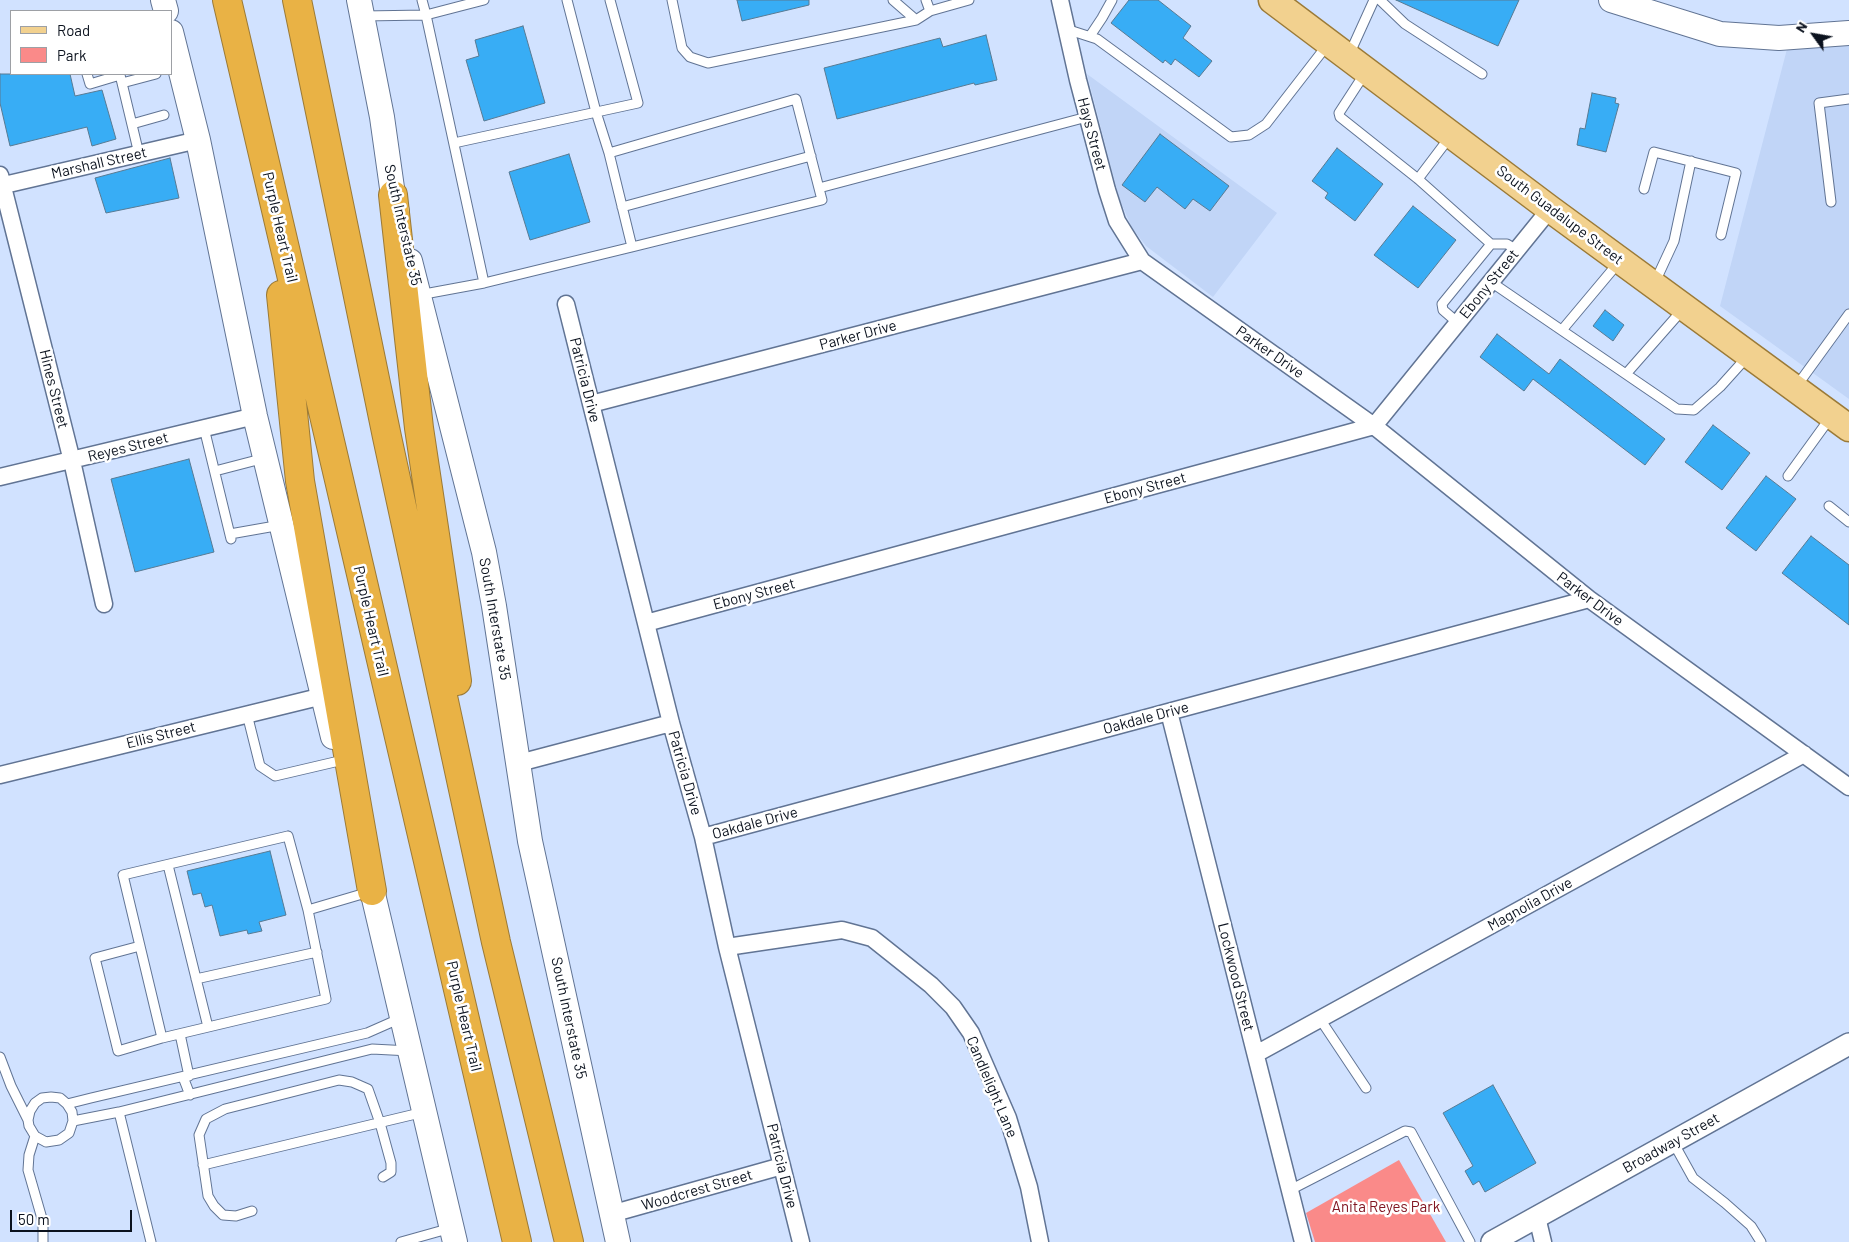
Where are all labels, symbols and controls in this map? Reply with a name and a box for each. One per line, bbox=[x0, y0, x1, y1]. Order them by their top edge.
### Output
legend bbox=[10, 10, 172, 75]
north arrow bbox=[1789, 10, 1839, 60]
text: N bbox=[1791, 18, 1811, 35]
text: Road bbox=[57, 21, 90, 39]
text: Park bbox=[57, 46, 86, 64]
street label: Hays Street bbox=[1074, 95, 1110, 173]
street label: Marshall Street bbox=[49, 143, 149, 183]
street label: South Guadalupe Street bbox=[1493, 162, 1627, 268]
street label: South Interstate 35 bbox=[380, 163, 426, 287]
street label: Purple Heart Trail bbox=[259, 170, 301, 284]
street label: Ebony Street bbox=[1456, 246, 1522, 322]
street label: Parker Drive bbox=[817, 316, 899, 354]
street label: Parker Drive bbox=[1232, 322, 1308, 382]
street label: Patricia Drive bbox=[566, 336, 604, 424]
street label: Hines Street bbox=[36, 348, 72, 430]
street label: Reyes Street bbox=[86, 428, 170, 466]
street label: Ebony Street bbox=[1102, 468, 1188, 508]
street label: South Interstate 35 bbox=[475, 556, 515, 682]
street label: Purple Heart Trail bbox=[350, 564, 392, 678]
street label: Parker Drive bbox=[1553, 568, 1627, 630]
street label: Ebony Street bbox=[711, 574, 797, 614]
street label: Oakdale Drive bbox=[1101, 698, 1191, 738]
street label: Ellis Street bbox=[124, 718, 198, 752]
street label: Patricia Drive bbox=[664, 729, 706, 817]
street label: Oakdale Drive bbox=[710, 803, 800, 843]
street label: Magnolia Drive bbox=[1485, 873, 1575, 935]
street label: Lockwood Street bbox=[1214, 921, 1258, 1033]
street label: South Interstate 35 bbox=[547, 955, 591, 1081]
street label: Purple Heart Trail bbox=[443, 959, 485, 1073]
street label: Candlelight Lane bbox=[963, 1034, 1021, 1140]
street label: Broadway Street bbox=[1619, 1109, 1723, 1177]
street label: Patricia Drive bbox=[763, 1122, 801, 1210]
street label: Woodcrest Street bbox=[639, 1166, 755, 1214]
park label: Anita Reyes Park bbox=[1332, 1198, 1440, 1216]
scale bar bbox=[12, 1200, 135, 1232]
text: 50 m bbox=[18, 1210, 50, 1228]

